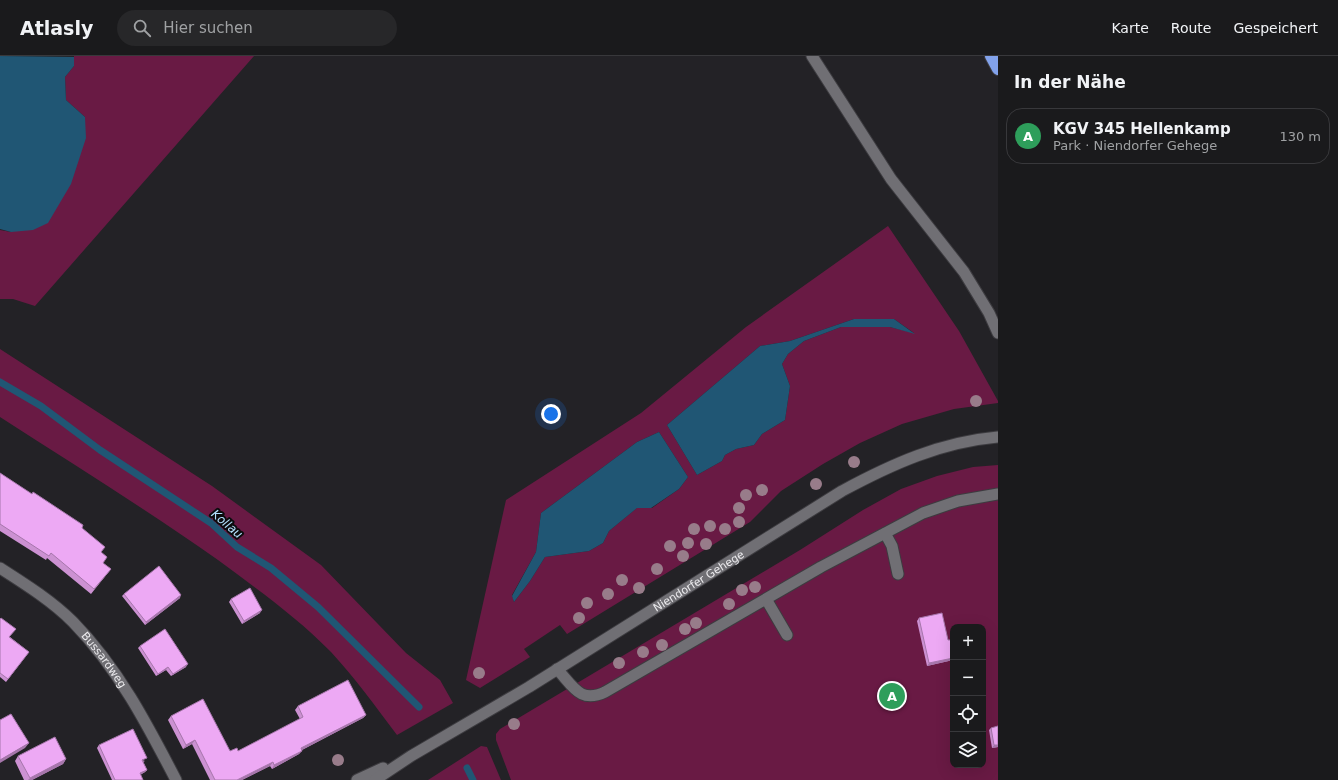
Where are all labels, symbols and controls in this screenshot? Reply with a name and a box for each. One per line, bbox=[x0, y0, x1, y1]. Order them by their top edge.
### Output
search box bbox=[117, 10, 397, 46]
text: Atlasly bbox=[20, 17, 93, 39]
icon: search bbox=[131, 17, 153, 39]
text: Hier suchen bbox=[163, 19, 253, 37]
text: Karte bbox=[1111, 20, 1149, 36]
text: Route bbox=[1171, 20, 1211, 36]
text: Gespeichert bbox=[1233, 20, 1318, 36]
text: In der Nähe bbox=[1014, 72, 1126, 92]
text: KGV 345 Hellenkamp bbox=[1053, 120, 1231, 138]
text: A bbox=[1023, 129, 1033, 144]
text: 130 m bbox=[1279, 129, 1321, 144]
text: Park · Niendorfer Gehege bbox=[1053, 138, 1217, 153]
your location bbox=[541, 404, 561, 424]
water label: Kollau bbox=[209, 507, 246, 541]
street label: Niendorfer Gehege bbox=[651, 548, 747, 615]
map controls bbox=[950, 624, 986, 768]
button: + bbox=[950, 624, 986, 660]
street label: Bussardweg bbox=[78, 629, 129, 691]
button: − bbox=[950, 660, 986, 696]
pin: A bbox=[879, 681, 905, 711]
button: locate bbox=[950, 696, 986, 732]
button: layers bbox=[950, 732, 986, 768]

